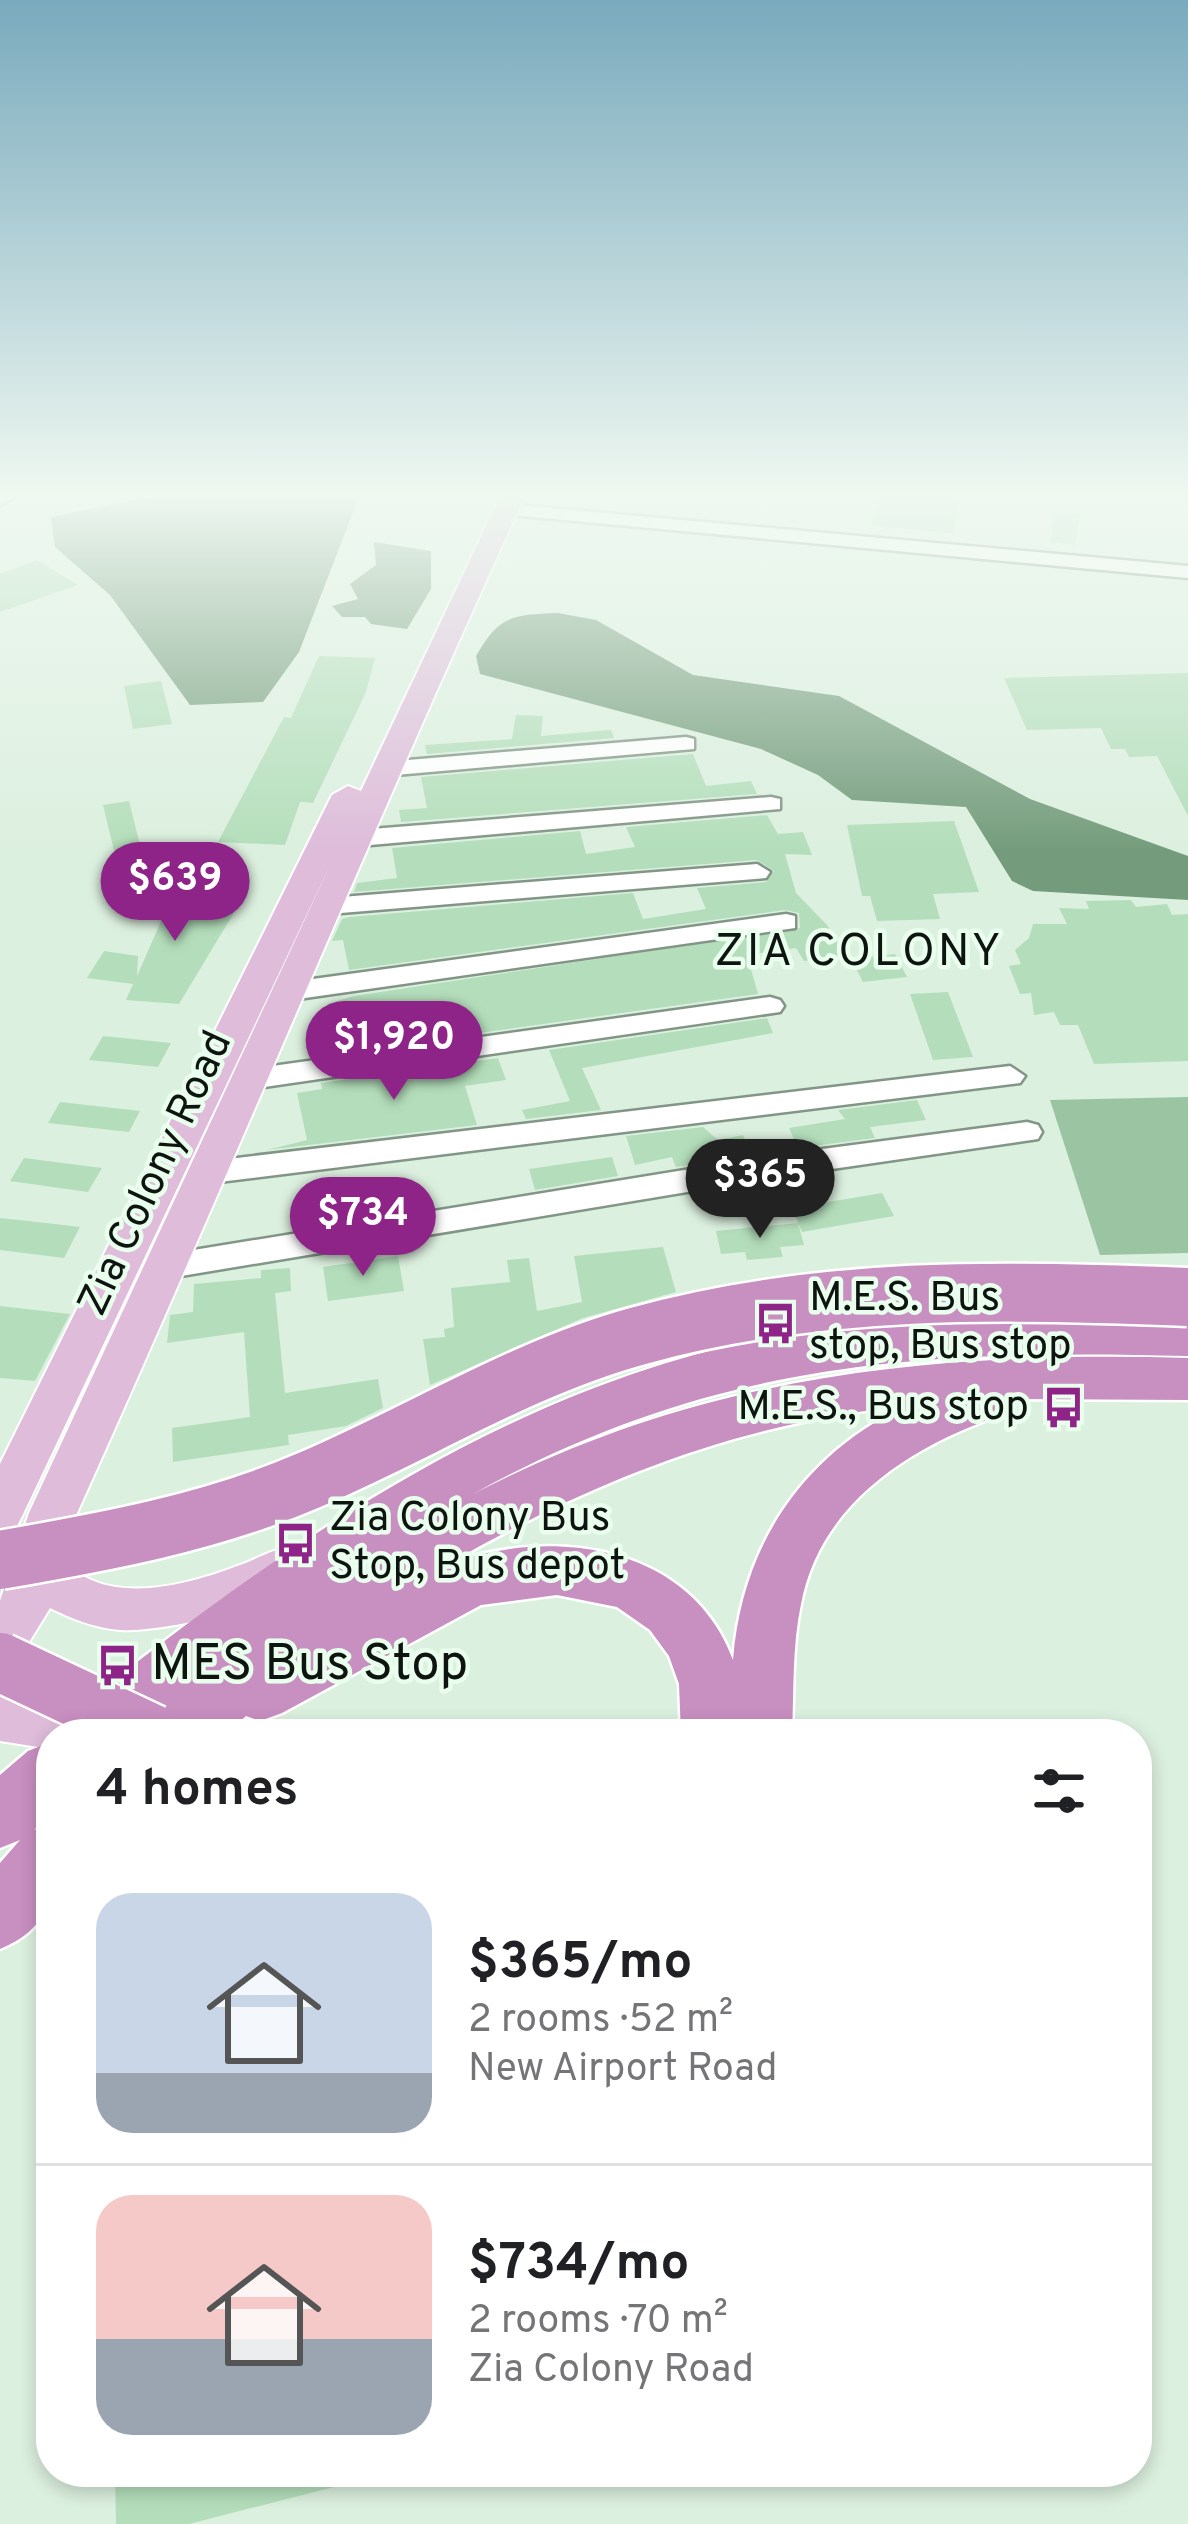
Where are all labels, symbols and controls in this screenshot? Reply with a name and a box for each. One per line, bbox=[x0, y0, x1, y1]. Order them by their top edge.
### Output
pin: $639 bbox=[104, 842, 246, 944]
text: $639 bbox=[128, 856, 222, 905]
district label: ZIA COLONY bbox=[715, 925, 1003, 982]
pin: $1,920 bbox=[296, 1001, 492, 1103]
text: $1,920 bbox=[333, 1015, 455, 1064]
street label: Zia Colony Road bbox=[68, 1023, 246, 1325]
pin: $365 bbox=[689, 1139, 831, 1241]
text: $365 bbox=[713, 1153, 807, 1202]
pin: $734 bbox=[292, 1177, 434, 1279]
text: $734 bbox=[317, 1191, 409, 1240]
place label: M.E.S. Bus stop, Bus stop bbox=[809, 1273, 1072, 1374]
bus stop icon: M.E.S. Bus stop, Bus stop bbox=[752, 1300, 798, 1346]
place label: M.E.S., Bus stop bbox=[737, 1382, 1029, 1435]
bus stop icon: M.E.S., Bus stop bbox=[1040, 1385, 1086, 1431]
place label: Zia Colony Bus Stop, Bus depot bbox=[329, 1493, 625, 1594]
bus stop icon: Zia Colony Bus Stop, Bus depot bbox=[272, 1520, 318, 1566]
place label: MES Bus Stop bbox=[151, 1634, 468, 1699]
bus stop icon: MES Bus Stop bbox=[94, 1643, 140, 1689]
icon: filters bbox=[1026, 1758, 1092, 1824]
text: 4 homes bbox=[96, 1759, 298, 1824]
text: $365/mo bbox=[468, 1932, 692, 1997]
icon: home bbox=[192, 1941, 336, 2085]
text: 2 rooms · 52 m² bbox=[468, 1997, 733, 2046]
text: New Airport Road bbox=[468, 2046, 777, 2095]
text: $734/mo bbox=[468, 2233, 689, 2298]
icon: home bbox=[192, 2243, 336, 2387]
text: 2 rooms · 70 m² bbox=[468, 2298, 728, 2347]
text: Zia Colony Road bbox=[468, 2347, 754, 2396]

